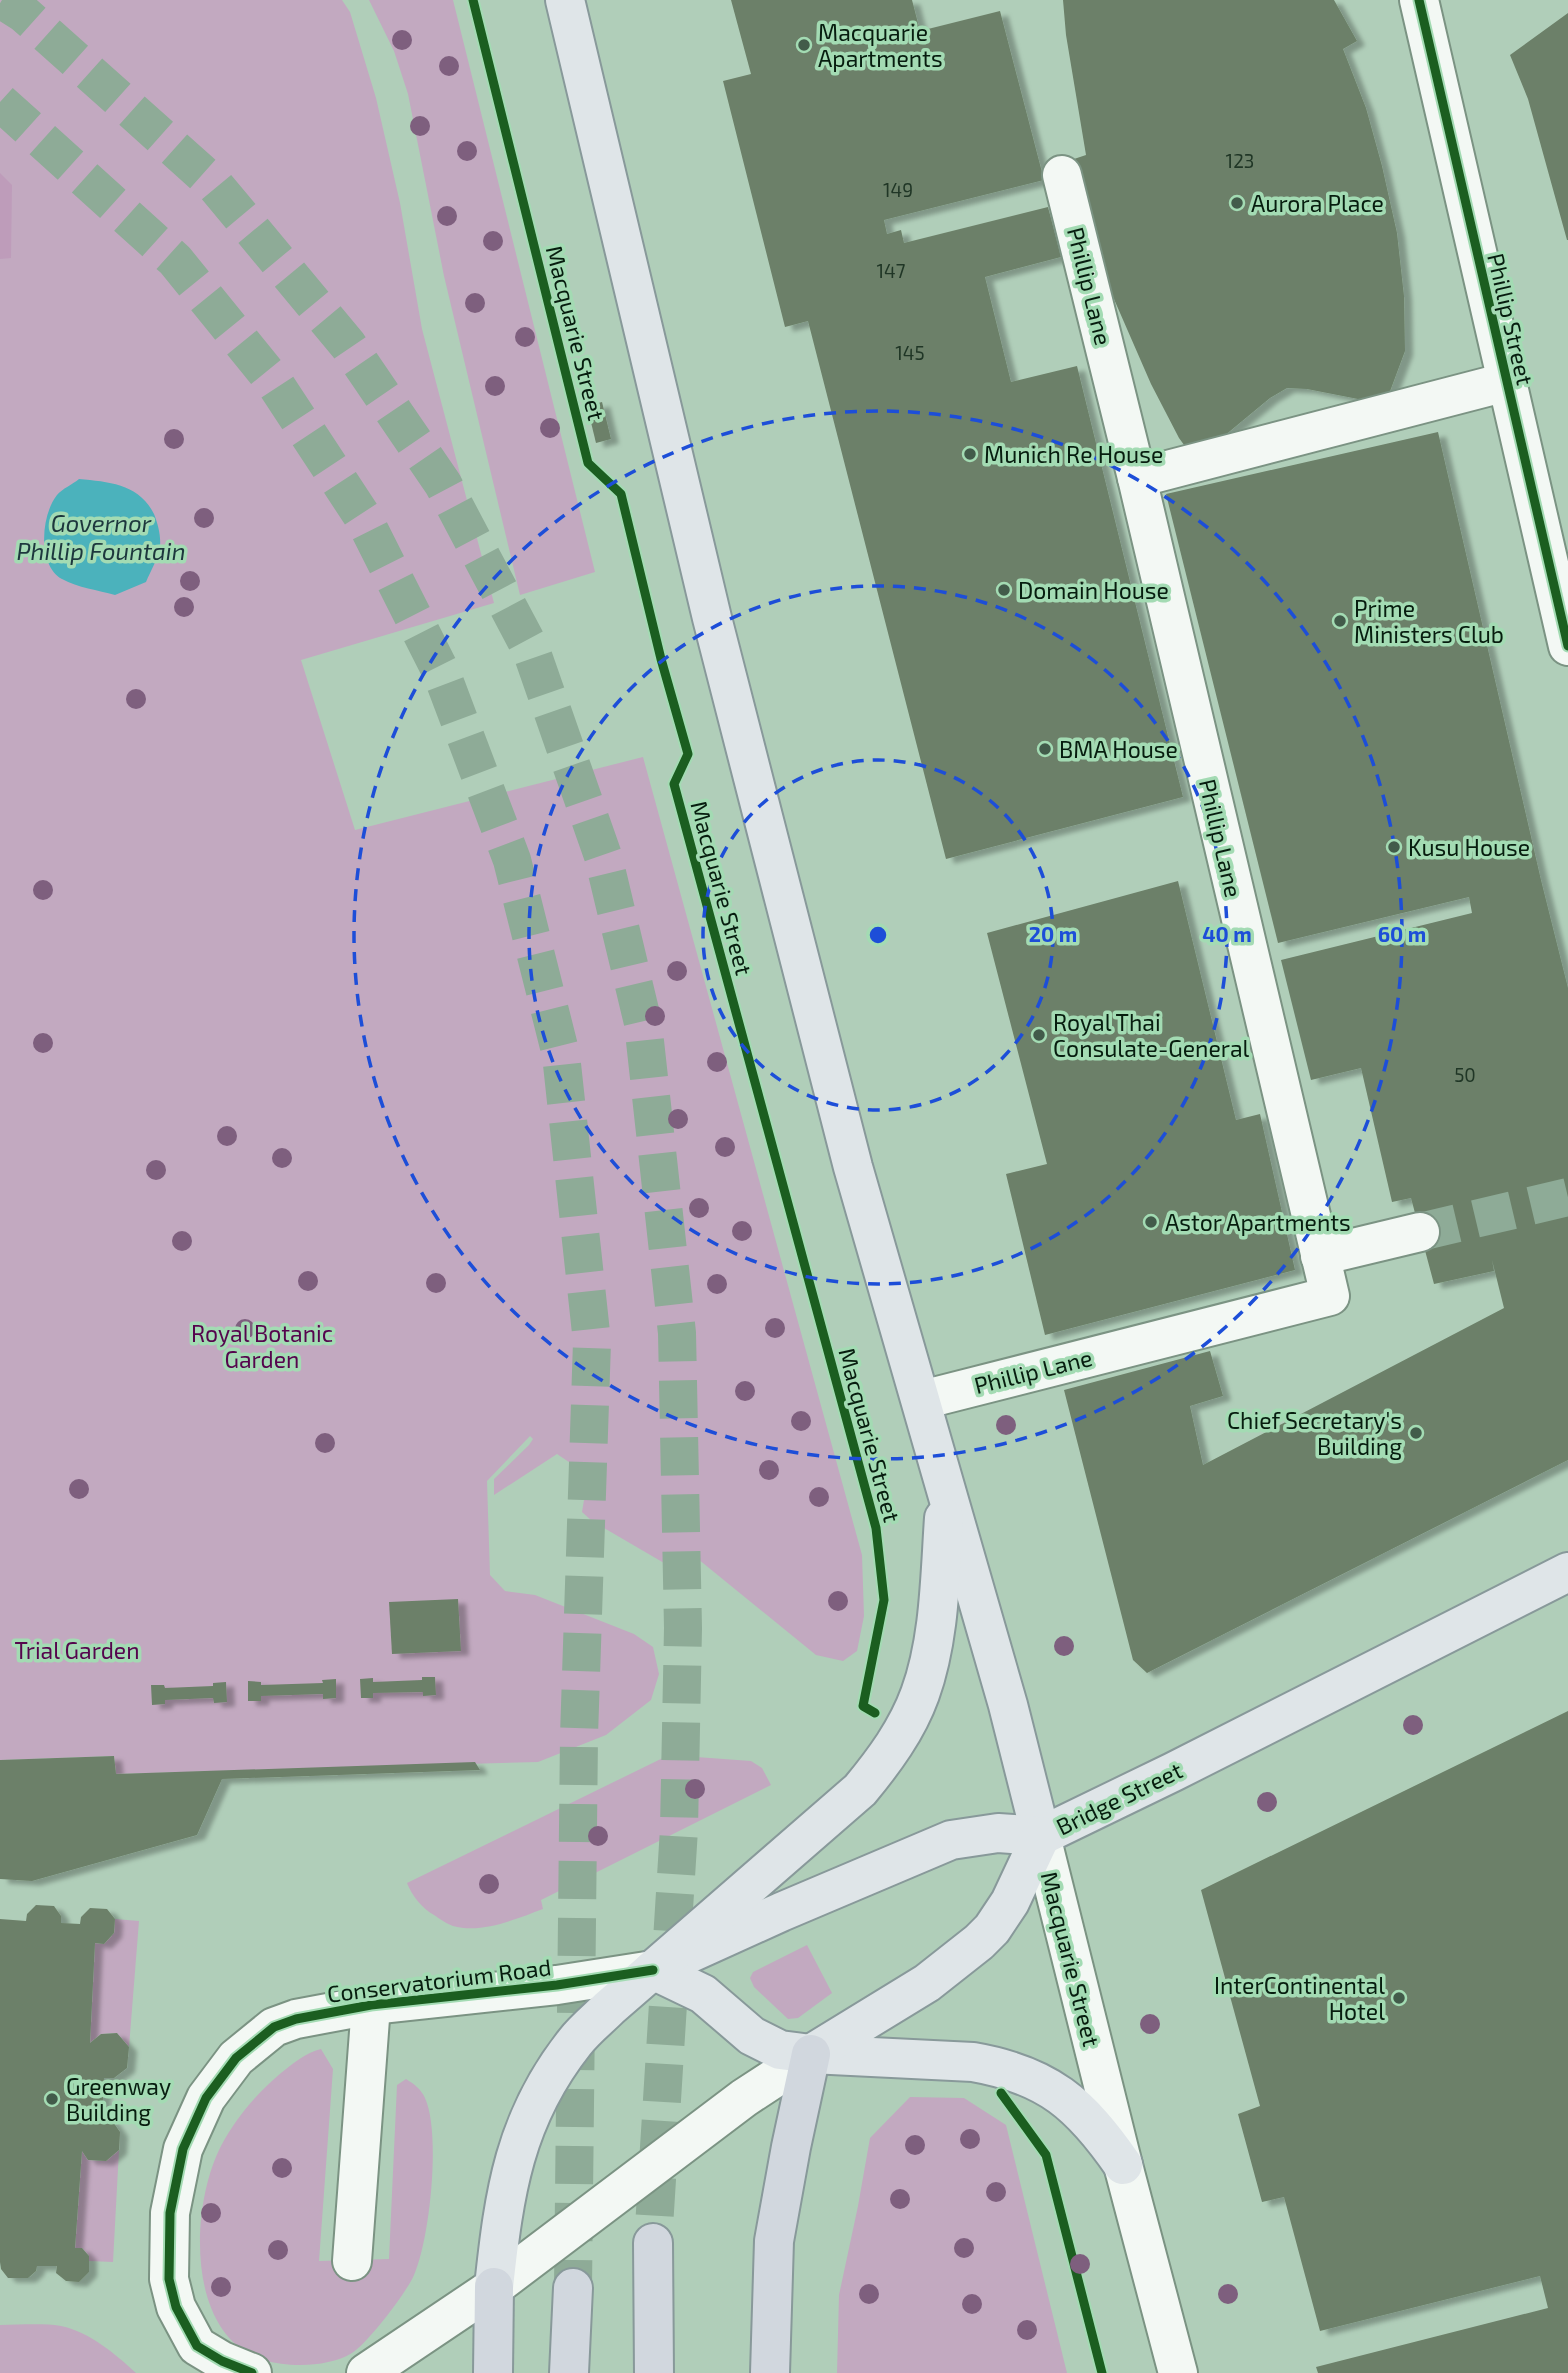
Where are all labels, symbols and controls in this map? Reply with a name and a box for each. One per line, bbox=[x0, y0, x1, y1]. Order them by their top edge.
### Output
place label: Macquarie Apartments bbox=[818, 18, 943, 72]
marker: Macquarie Apartments bbox=[796, 37, 812, 53]
house number: 123 bbox=[1226, 149, 1254, 172]
house number: 149 bbox=[883, 178, 913, 201]
place label: Aurora Place bbox=[1251, 189, 1384, 217]
marker: Aurora Place bbox=[1229, 195, 1245, 211]
street label: Phillip Lane bbox=[1062, 224, 1118, 348]
street label: Macquarie Street bbox=[541, 243, 611, 423]
street label: Phillip Street bbox=[1482, 250, 1540, 388]
house number: 147 bbox=[877, 259, 906, 282]
house number: 145 bbox=[895, 341, 925, 364]
place label: Munich Re House bbox=[984, 440, 1163, 468]
marker: Munich Re House bbox=[962, 446, 978, 462]
water label: Governor Phillip Fountain bbox=[16, 508, 186, 565]
place label: Domain House bbox=[1018, 576, 1169, 604]
marker: Domain House bbox=[996, 582, 1012, 598]
place label: Prime Ministers Club bbox=[1354, 594, 1504, 648]
marker: Prime Ministers Club bbox=[1332, 613, 1348, 629]
place label: BMA House bbox=[1059, 735, 1178, 763]
marker: BMA House bbox=[1037, 741, 1053, 757]
street label: Phillip Lane bbox=[1194, 776, 1248, 900]
street label: Macquarie Street bbox=[685, 798, 759, 978]
place label: Kusu House bbox=[1408, 833, 1530, 861]
marker: Kusu House bbox=[1386, 839, 1402, 855]
text: 20 m bbox=[1029, 921, 1077, 946]
text: 40 m bbox=[1202, 921, 1252, 946]
text: 60 m bbox=[1378, 921, 1426, 946]
centre of rings bbox=[866, 923, 890, 947]
place label: Royal Thai Consulate-General bbox=[1053, 1008, 1250, 1062]
marker: Royal Thai Consulate-General bbox=[1031, 1027, 1047, 1043]
house number: 50 bbox=[1454, 1063, 1476, 1086]
place label: Astor Apartments bbox=[1165, 1208, 1351, 1236]
marker: Astor Apartments bbox=[1143, 1214, 1159, 1230]
park label: Royal Botanic Garden bbox=[191, 1319, 333, 1373]
street label: Phillip Lane bbox=[971, 1343, 1095, 1399]
street label: Macquarie Street bbox=[833, 1345, 907, 1525]
place label: Chief Secretary's Building bbox=[1227, 1406, 1402, 1460]
marker: Chief Secretary's Building bbox=[1408, 1425, 1424, 1441]
park label: Trial Garden bbox=[14, 1636, 140, 1664]
street label: Bridge Street bbox=[1052, 1755, 1187, 1841]
street label: Macquarie Street bbox=[1036, 1869, 1106, 2049]
street label: Conservatorium Road bbox=[325, 1952, 553, 2008]
place label: InterContinental Hotel bbox=[1214, 1971, 1385, 2025]
marker: InterContinental Hotel bbox=[1391, 1990, 1407, 2006]
place label: Greenway Building bbox=[66, 2072, 171, 2126]
marker: Greenway Building bbox=[44, 2091, 60, 2107]

